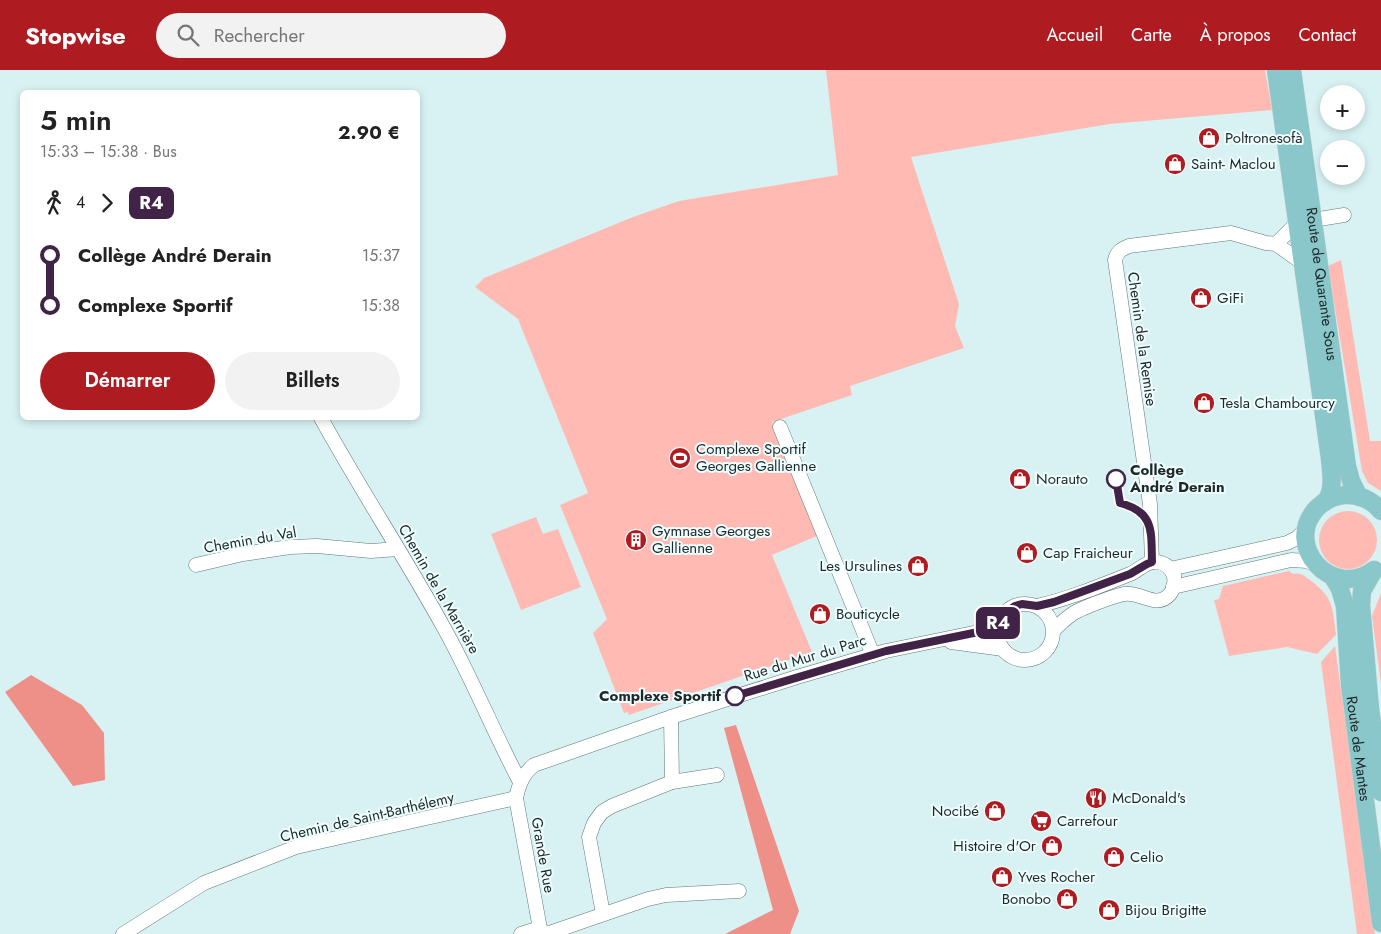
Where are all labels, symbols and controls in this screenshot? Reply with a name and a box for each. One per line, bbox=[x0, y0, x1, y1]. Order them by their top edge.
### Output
search box bbox=[156, 13, 506, 58]
text: Stopwise bbox=[25, 18, 126, 53]
icon: search bbox=[174, 21, 202, 49]
text: Rechercher bbox=[214, 22, 305, 49]
text: Accueil bbox=[1046, 22, 1103, 48]
text: Carte bbox=[1131, 22, 1172, 48]
text: À propos bbox=[1200, 22, 1270, 48]
text: Contact bbox=[1298, 22, 1356, 48]
map controls bbox=[1320, 85, 1365, 185]
button: + bbox=[1320, 85, 1365, 130]
text: 5 min bbox=[40, 100, 112, 141]
text: 2.90 € bbox=[338, 119, 400, 146]
shop icon: Poltronesofà bbox=[1197, 126, 1221, 150]
place label: Poltronesofà bbox=[1225, 127, 1303, 149]
text: 15:33 – 15:38 · Bus bbox=[40, 140, 177, 163]
button: − bbox=[1320, 140, 1365, 185]
shop icon: Saint- Maclou bbox=[1163, 152, 1187, 176]
place label: Saint- Maclou bbox=[1191, 153, 1276, 175]
icon: walk bbox=[40, 189, 68, 217]
icon: forward bbox=[93, 189, 121, 217]
text: R4 bbox=[139, 190, 164, 216]
text: 4 bbox=[76, 191, 85, 214]
street label: Route de Quarante Sous bbox=[1300, 206, 1343, 362]
text: Collège André Derain bbox=[78, 242, 272, 269]
text: 15:37 bbox=[362, 244, 400, 267]
street label: Chemin de la Remise bbox=[1122, 270, 1162, 408]
shop icon: GiFi bbox=[1189, 286, 1213, 310]
place label: GiFi bbox=[1217, 287, 1244, 309]
text: Complexe Sportif bbox=[78, 292, 232, 319]
text: 15:38 bbox=[362, 294, 400, 317]
button: Démarrer bbox=[40, 352, 215, 410]
button: Billets bbox=[225, 352, 400, 410]
shop icon: Tesla Chambourcy bbox=[1192, 391, 1216, 415]
place label: Tesla Chambourcy bbox=[1220, 392, 1335, 414]
place label: Complexe Sportif Georges Gallienne bbox=[696, 438, 816, 477]
sports icon: Complexe Sportif Georges Gallienne bbox=[668, 446, 692, 470]
place label: Collège André Derain bbox=[1129, 459, 1225, 498]
shop icon: Norauto bbox=[1008, 467, 1032, 491]
place label: Norauto bbox=[1036, 468, 1088, 490]
marker: Collège André Derain bbox=[1106, 469, 1126, 489]
street label: Chemin de la Marnière bbox=[393, 520, 485, 658]
place label: Gymnase Georges Gallienne bbox=[652, 520, 770, 559]
street label: Chemin du Val bbox=[202, 521, 298, 559]
building icon: Gymnase Georges Gallienne bbox=[624, 528, 648, 552]
shop icon: Cap Fraicheur bbox=[1015, 541, 1039, 565]
place label: Cap Fraicheur bbox=[1043, 542, 1134, 564]
shop icon: Les Ursulines bbox=[906, 554, 930, 578]
place label: Les Ursulines bbox=[820, 555, 902, 577]
shop icon: Bouticycle bbox=[808, 602, 832, 626]
place label: Bouticycle bbox=[836, 603, 900, 625]
line badge: R4 bbox=[976, 607, 1020, 639]
text: R4 bbox=[986, 610, 1010, 636]
street label: Rue du Mur du Parc bbox=[741, 629, 869, 687]
place label: Complexe Sportif bbox=[599, 685, 722, 707]
marker: Complexe Sportif bbox=[725, 686, 745, 706]
street label: Route de Mantes bbox=[1341, 695, 1376, 803]
street label: Chemin de Saint-Barthélemy bbox=[278, 786, 457, 848]
restaurant icon: McDonald's bbox=[1084, 786, 1108, 810]
place label: McDonald's bbox=[1112, 787, 1186, 809]
shop icon: Nocibé bbox=[983, 799, 1007, 823]
place label: Nocibé bbox=[932, 800, 979, 822]
supermarket icon: Carrefour bbox=[1029, 809, 1053, 833]
place label: Carrefour bbox=[1057, 810, 1119, 832]
street label: Grande Rue bbox=[526, 815, 561, 895]
shop icon: Histoire d'Or bbox=[1040, 834, 1064, 858]
place label: Histoire d'Or bbox=[953, 835, 1037, 857]
shop icon: Celio bbox=[1102, 845, 1126, 869]
place label: Celio bbox=[1130, 846, 1164, 868]
shop icon: Yves Rocher bbox=[990, 865, 1014, 889]
place label: Yves Rocher bbox=[1018, 866, 1096, 888]
shop icon: Bonobo bbox=[1055, 887, 1079, 911]
place label: Bonobo bbox=[1002, 888, 1051, 910]
shop icon: Bijou Brigitte bbox=[1097, 898, 1121, 922]
place label: Bijou Brigitte bbox=[1125, 899, 1207, 921]

